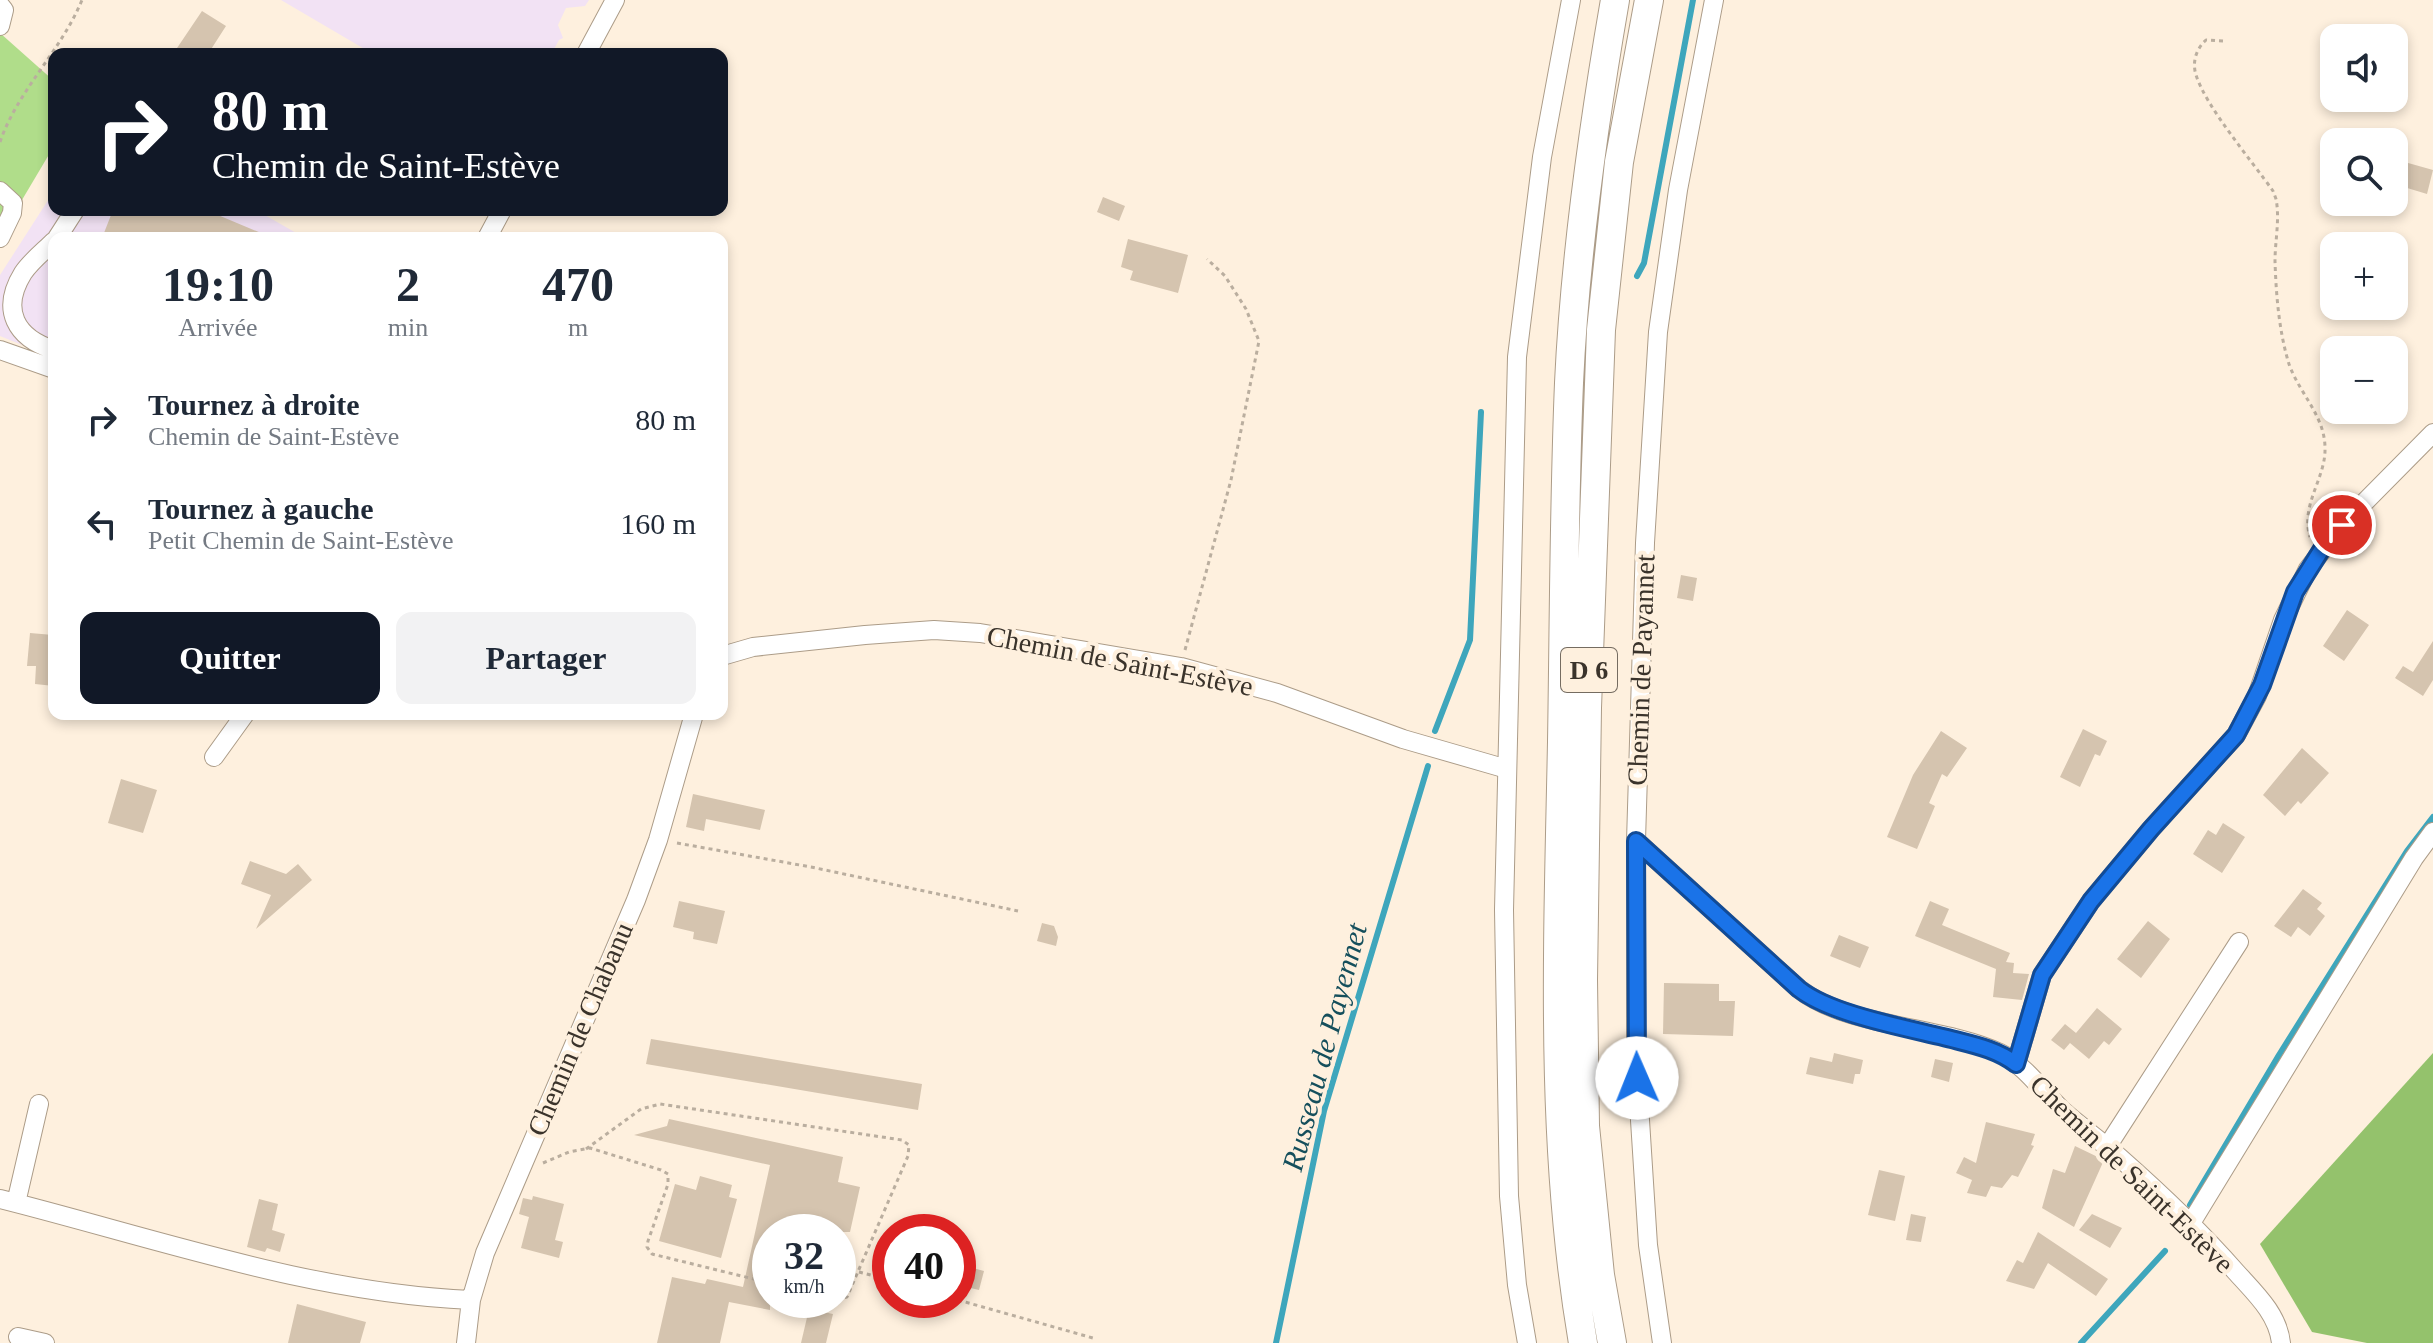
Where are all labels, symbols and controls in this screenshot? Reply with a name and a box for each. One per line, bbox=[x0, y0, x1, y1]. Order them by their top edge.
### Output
map controls bbox=[2320, 24, 2408, 424]
button: sound bbox=[2320, 24, 2408, 112]
icon: right bbox=[80, 80, 184, 184]
text: 80 m bbox=[212, 80, 329, 142]
button: search bbox=[2320, 128, 2408, 216]
text: Chemin de Saint-Estève bbox=[212, 146, 560, 186]
button: + bbox=[2320, 232, 2408, 320]
text: 19:10 bbox=[162, 258, 274, 311]
text: 2 bbox=[396, 258, 420, 311]
text: 470 bbox=[542, 258, 614, 311]
text: Arrivée bbox=[178, 313, 258, 342]
text: min bbox=[388, 313, 428, 342]
text: m bbox=[568, 313, 588, 342]
button: − bbox=[2320, 336, 2408, 424]
text: Tournez à droite bbox=[148, 388, 360, 421]
icon: right bbox=[80, 398, 124, 442]
text: 80 m bbox=[635, 403, 696, 436]
text: Chemin de Saint-Estève bbox=[148, 422, 399, 451]
pin bbox=[2308, 491, 2376, 559]
text: Tournez à gauche bbox=[148, 492, 374, 525]
icon: left bbox=[80, 502, 124, 546]
icon: arrive bbox=[2320, 503, 2364, 547]
text: 160 m bbox=[620, 507, 696, 540]
text: Petit Chemin de Saint-Estève bbox=[148, 526, 453, 555]
street label: Chemin de Payannet bbox=[1621, 553, 1661, 786]
button: Quitter bbox=[80, 612, 380, 704]
button: Partager bbox=[396, 612, 696, 704]
street label: Chemin de Saint-Estève bbox=[984, 620, 1256, 702]
road number: D 6 bbox=[1561, 648, 1617, 692]
street label: Chemin de Chabanu bbox=[521, 918, 639, 1140]
water label: Russeau de Payennet bbox=[1275, 919, 1373, 1175]
position arrow bbox=[1595, 1036, 1679, 1120]
street label: Chemin de Saint-Estève bbox=[2024, 1069, 2240, 1279]
speed limit sign: 40 bbox=[872, 1214, 976, 1318]
text: 32 bbox=[784, 1233, 824, 1278]
text: km/h bbox=[783, 1275, 825, 1297]

